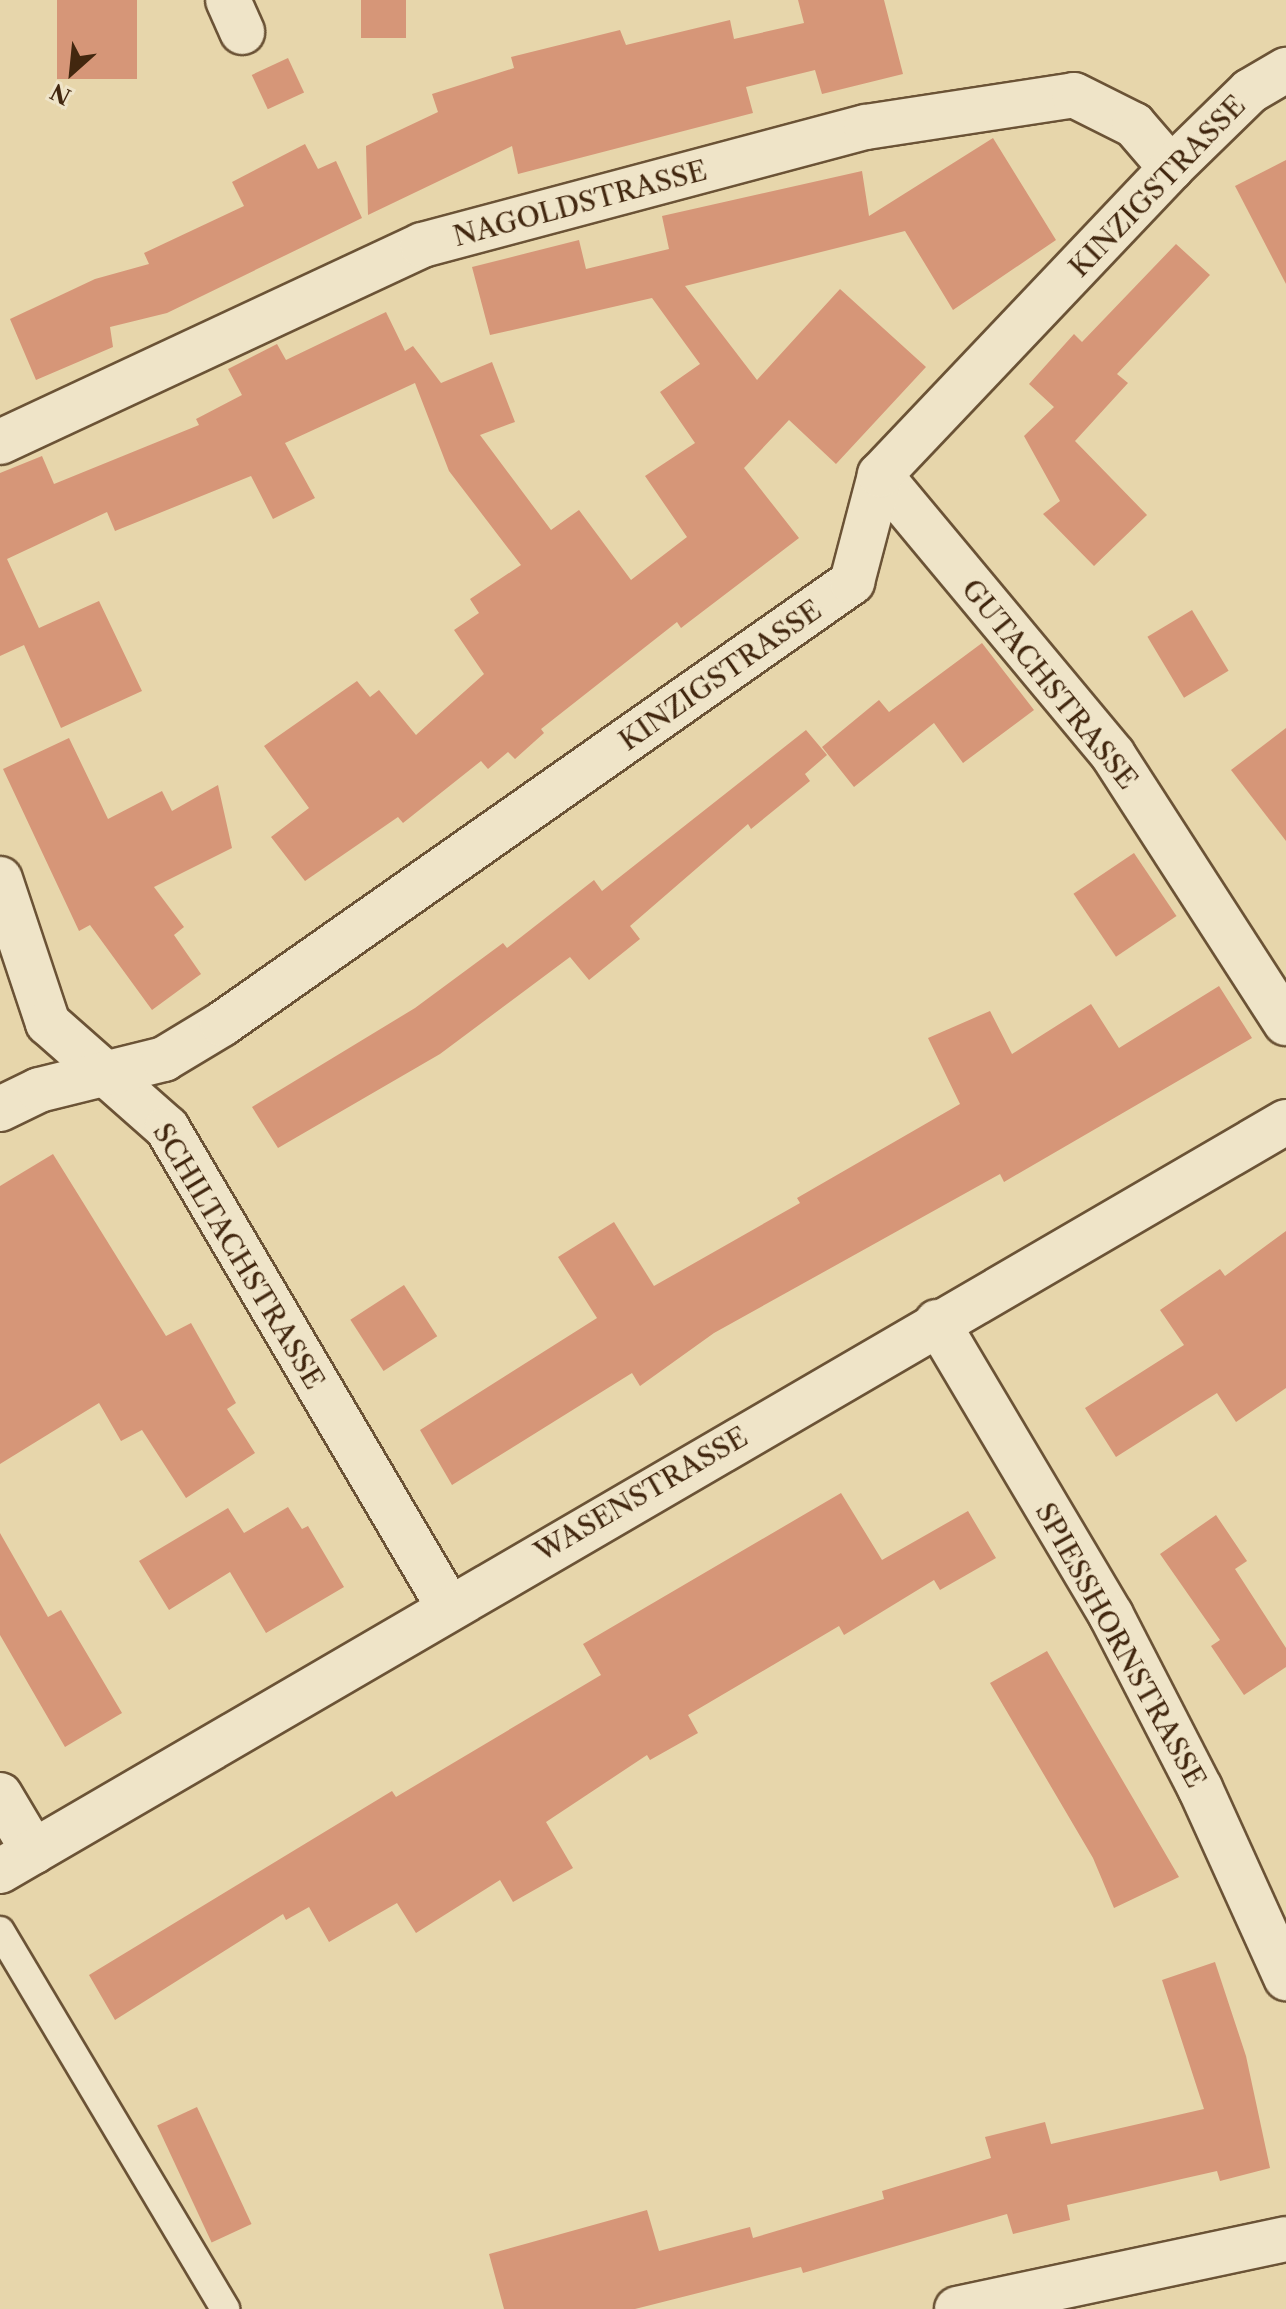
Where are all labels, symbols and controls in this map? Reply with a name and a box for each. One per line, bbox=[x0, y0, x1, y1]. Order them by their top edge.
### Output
north arrow bbox=[32, 32, 112, 112]
text: N bbox=[46, 77, 76, 110]
street label: KINZIGSTRASSE bbox=[1062, 88, 1252, 284]
street label: NAGOLDSTRASSE bbox=[449, 153, 711, 253]
street label: GUTACHSTRASSE bbox=[955, 572, 1145, 796]
street label: KINZIGSTRASSE bbox=[612, 593, 828, 757]
street label: SCHILTACHSTRASSE bbox=[146, 1117, 332, 1395]
street label: WASENSTRASSE bbox=[529, 1419, 753, 1569]
street label: SPIESSHORNSTRASSE bbox=[1029, 1497, 1213, 1793]

